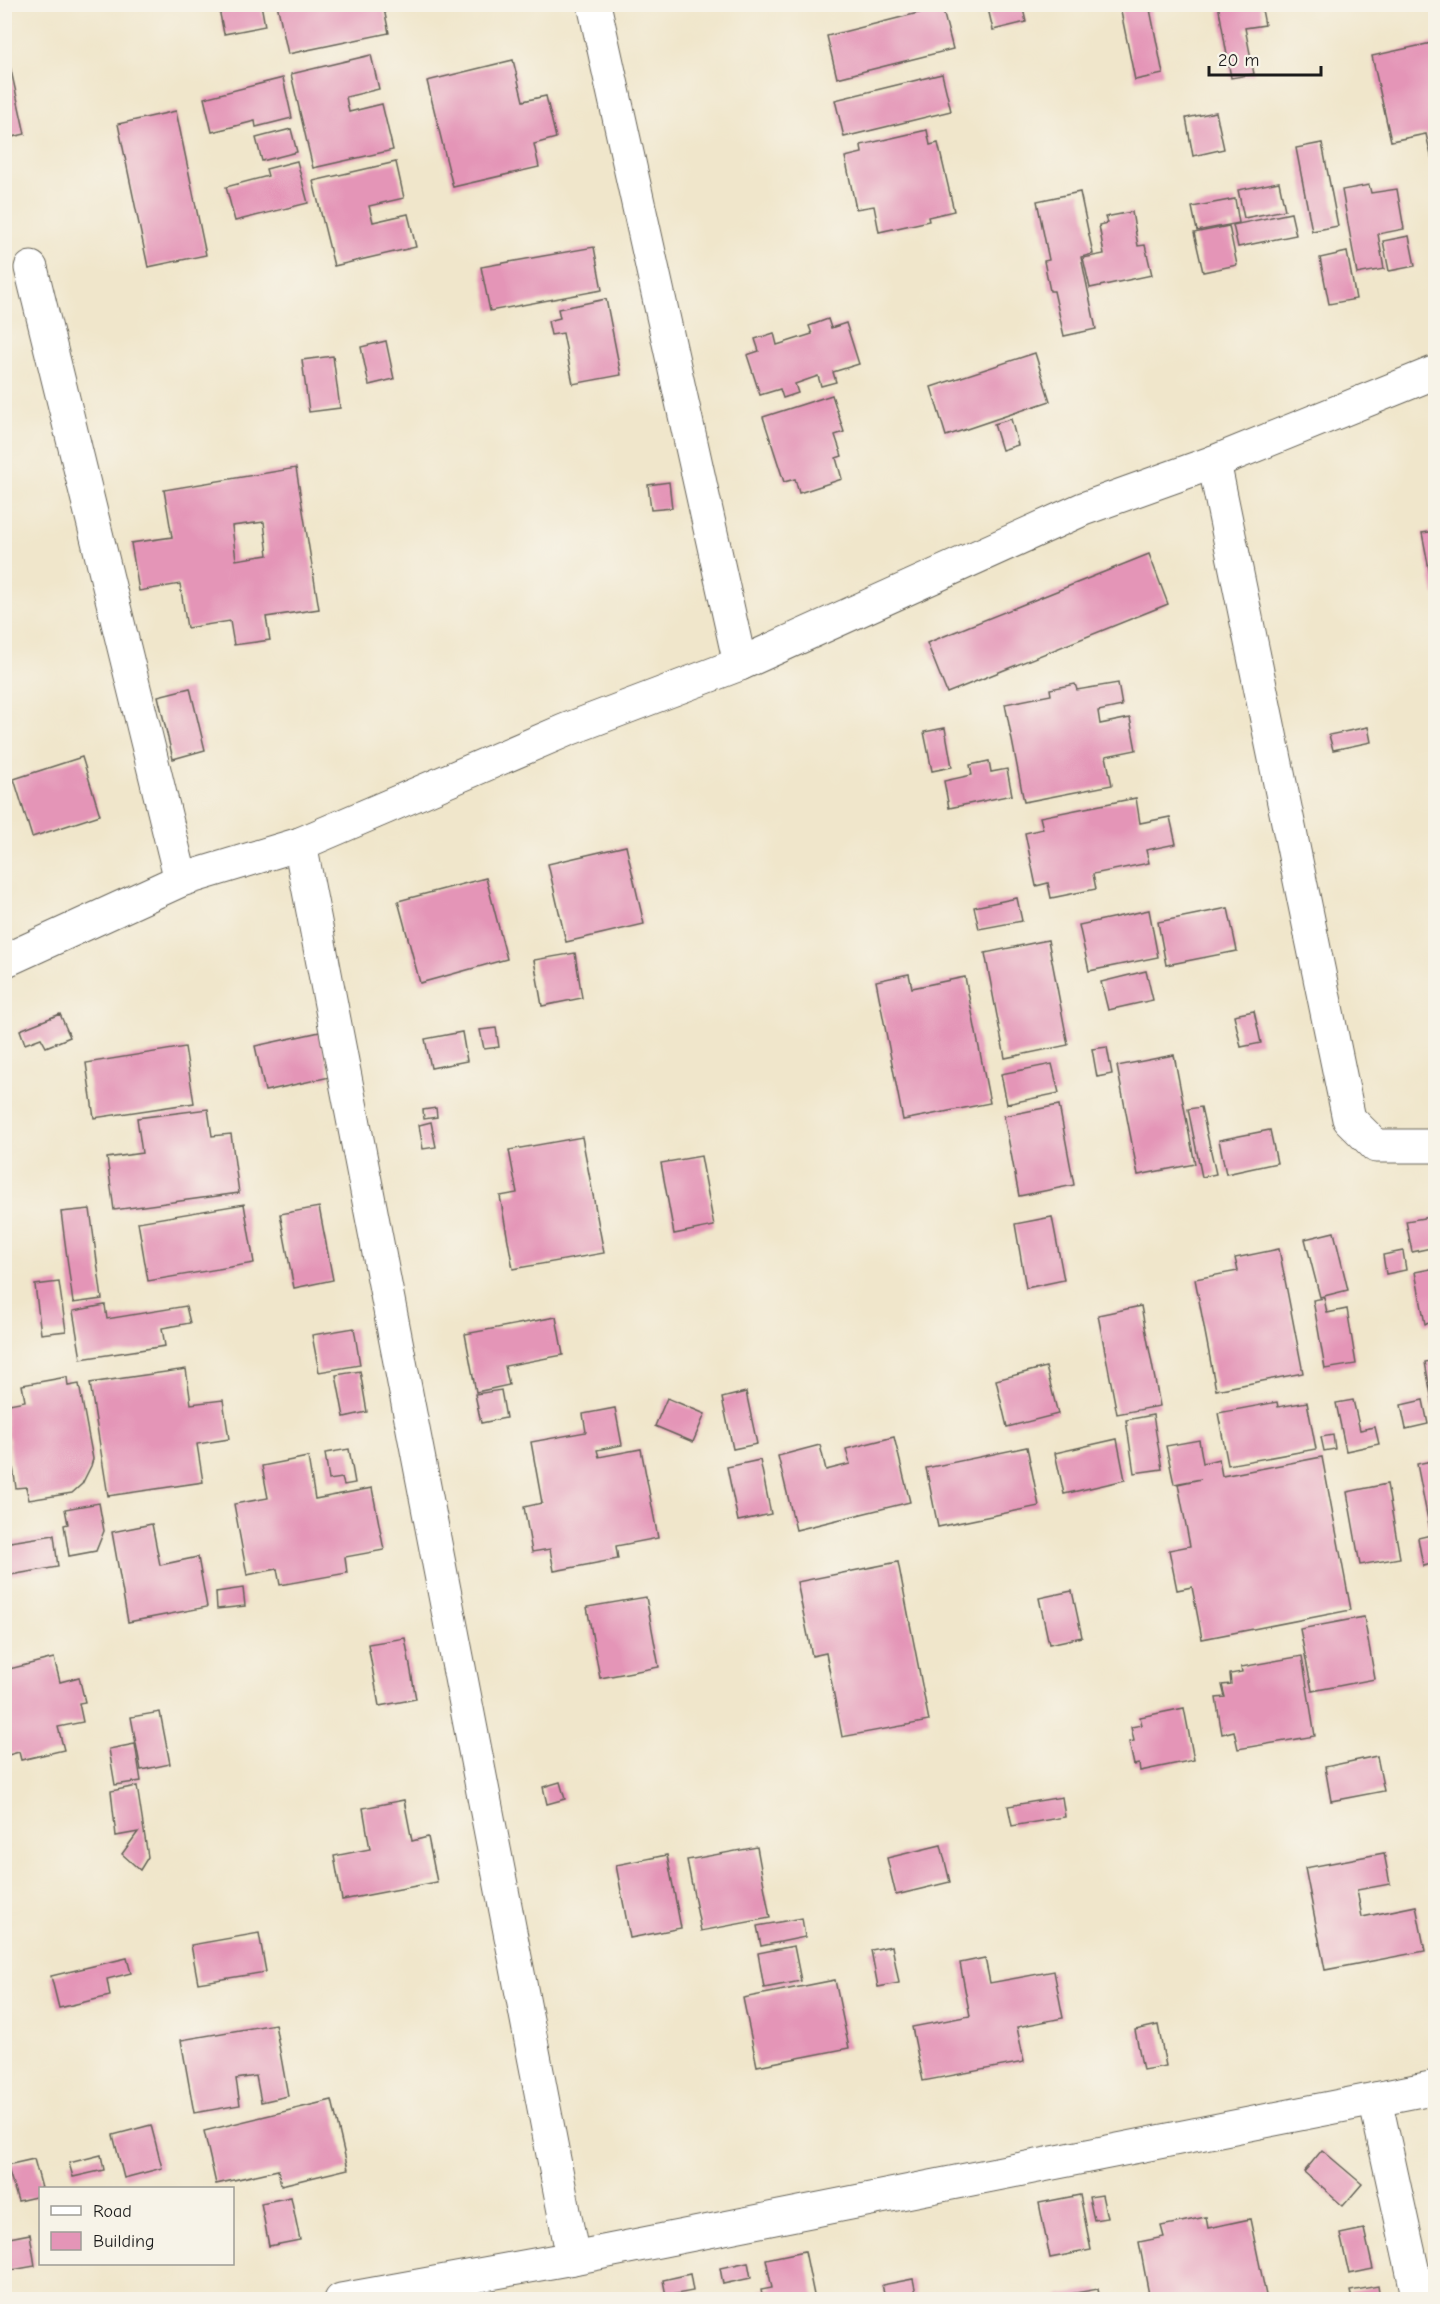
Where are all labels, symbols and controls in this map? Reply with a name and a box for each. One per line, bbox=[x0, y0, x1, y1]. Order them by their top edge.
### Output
scale bar bbox=[1209, 39, 1322, 77]
text: 20 m bbox=[1218, 50, 1259, 71]
legend bbox=[39, 2187, 234, 2265]
text: Road bbox=[93, 2201, 132, 2222]
text: Building bbox=[93, 2231, 155, 2252]

